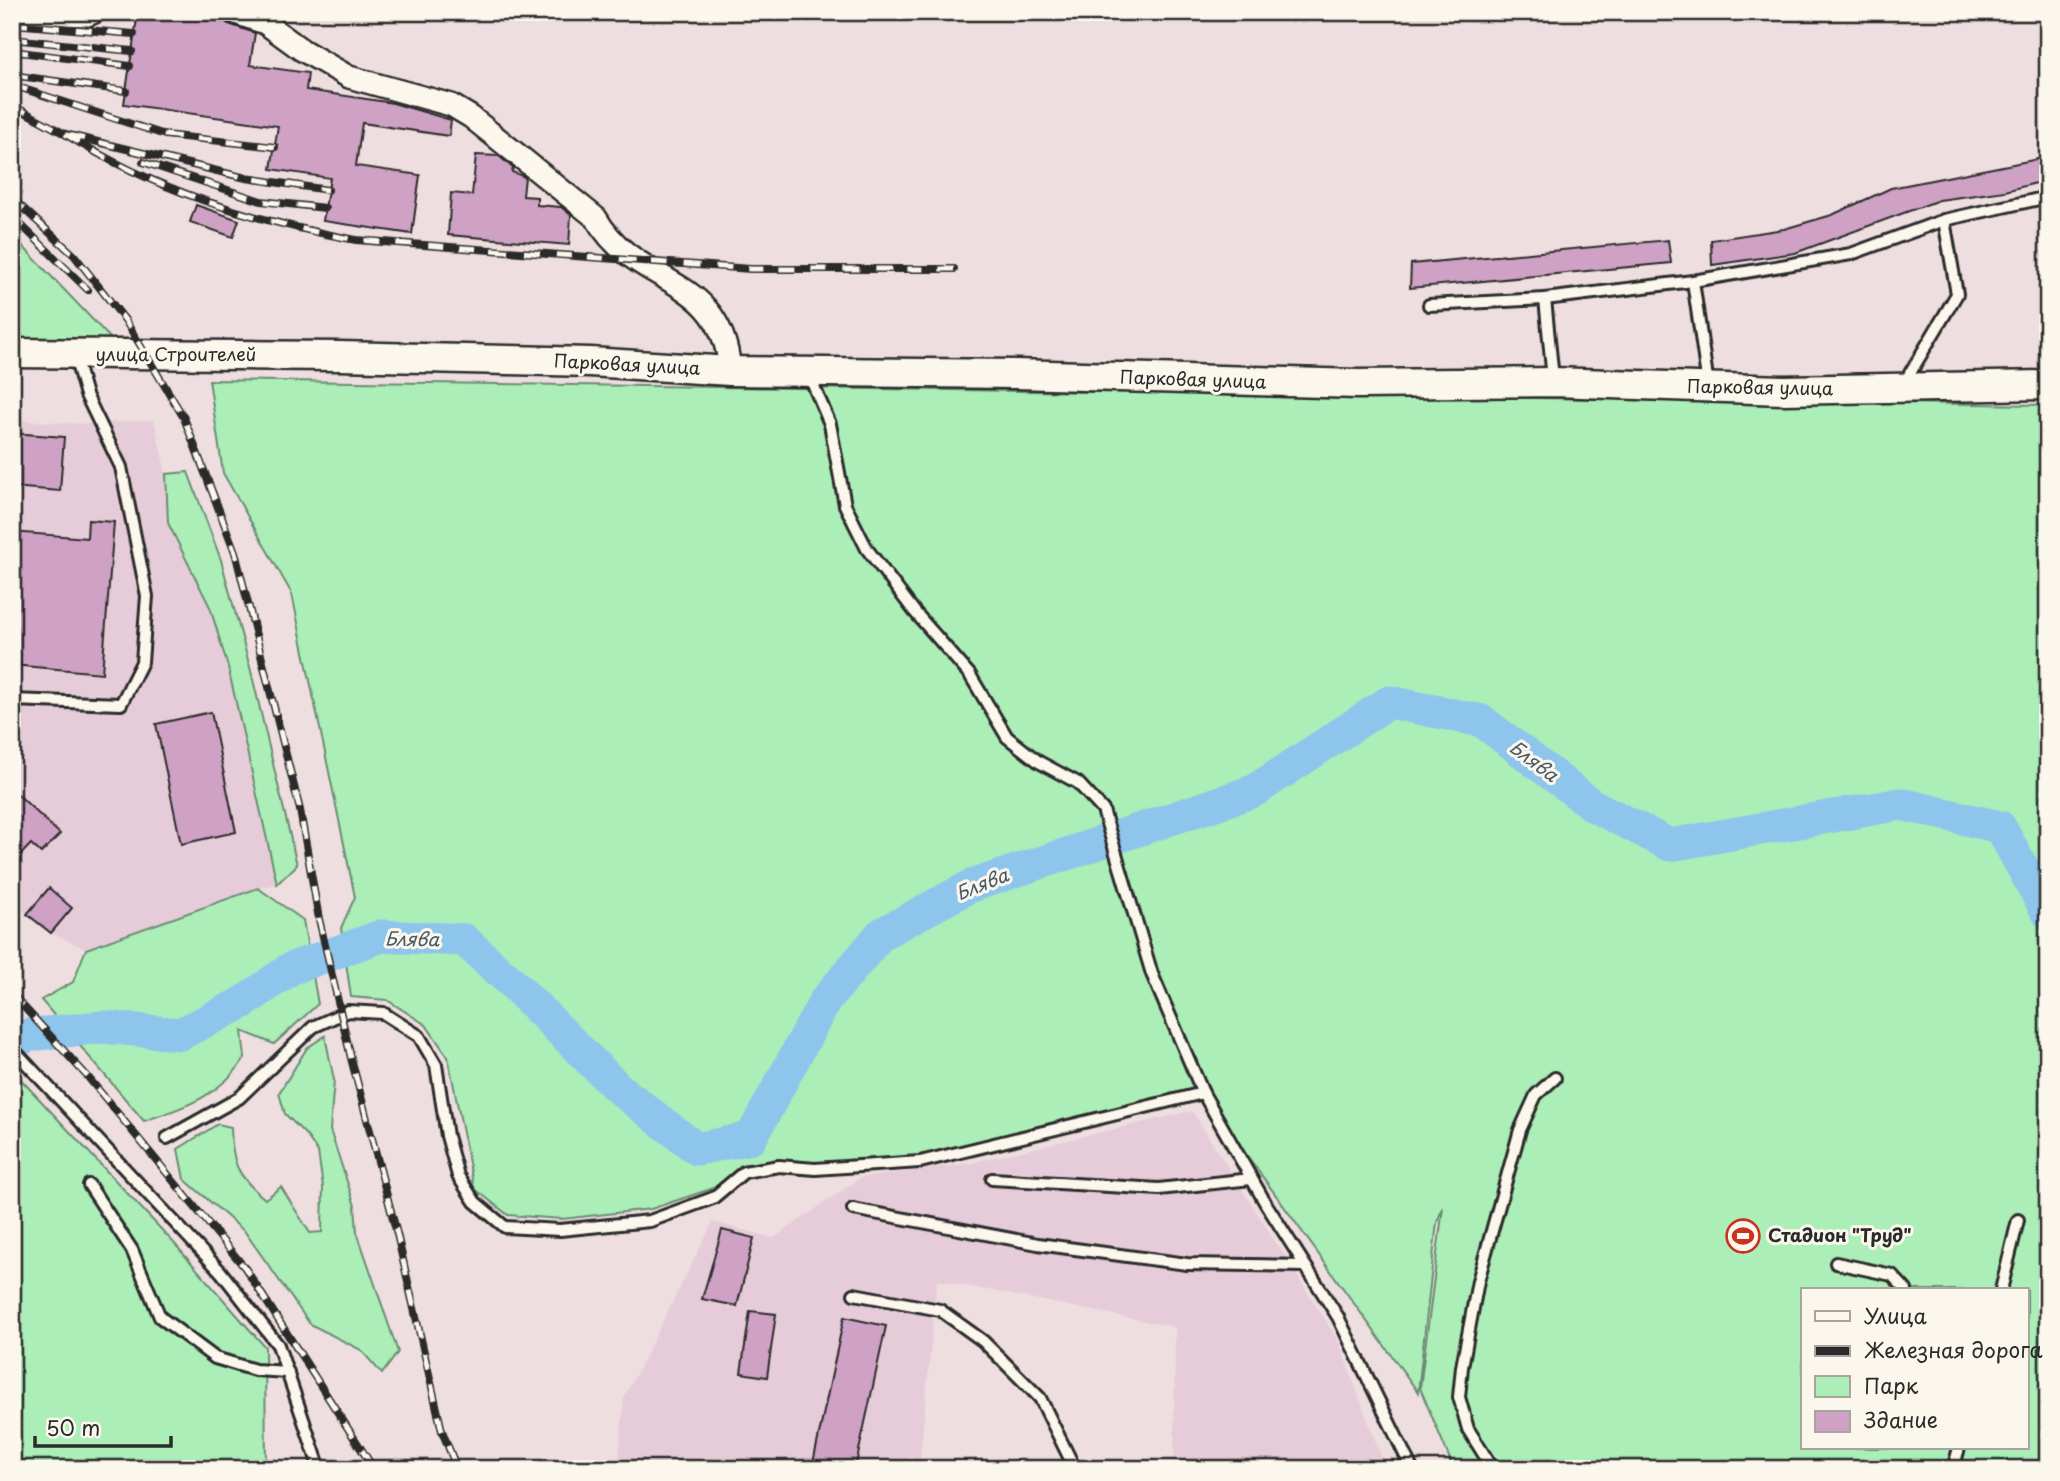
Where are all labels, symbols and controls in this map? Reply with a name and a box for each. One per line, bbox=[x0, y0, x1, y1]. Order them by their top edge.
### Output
street label: улица Строителей bbox=[96, 340, 256, 367]
street label: Парковая улица bbox=[553, 346, 702, 381]
street label: Парковая улица bbox=[1119, 362, 1267, 395]
street label: Парковая улица bbox=[1687, 372, 1834, 401]
water label: Блява bbox=[1504, 733, 1566, 788]
water label: Блява bbox=[951, 859, 1013, 906]
water label: Блява bbox=[385, 924, 441, 952]
sports icon: Стадион "Труд" bbox=[1724, 1217, 1762, 1255]
place label: Стадион "Труд" bbox=[1768, 1221, 1911, 1248]
legend bbox=[1801, 1288, 2028, 1450]
text: Улица bbox=[1864, 1299, 1927, 1331]
text: Железная дорога bbox=[1864, 1333, 2042, 1365]
text: Парк bbox=[1864, 1369, 1919, 1401]
text: Здание bbox=[1864, 1403, 1938, 1435]
scale bar bbox=[35, 1404, 172, 1448]
text: 50 m bbox=[46, 1411, 100, 1443]

